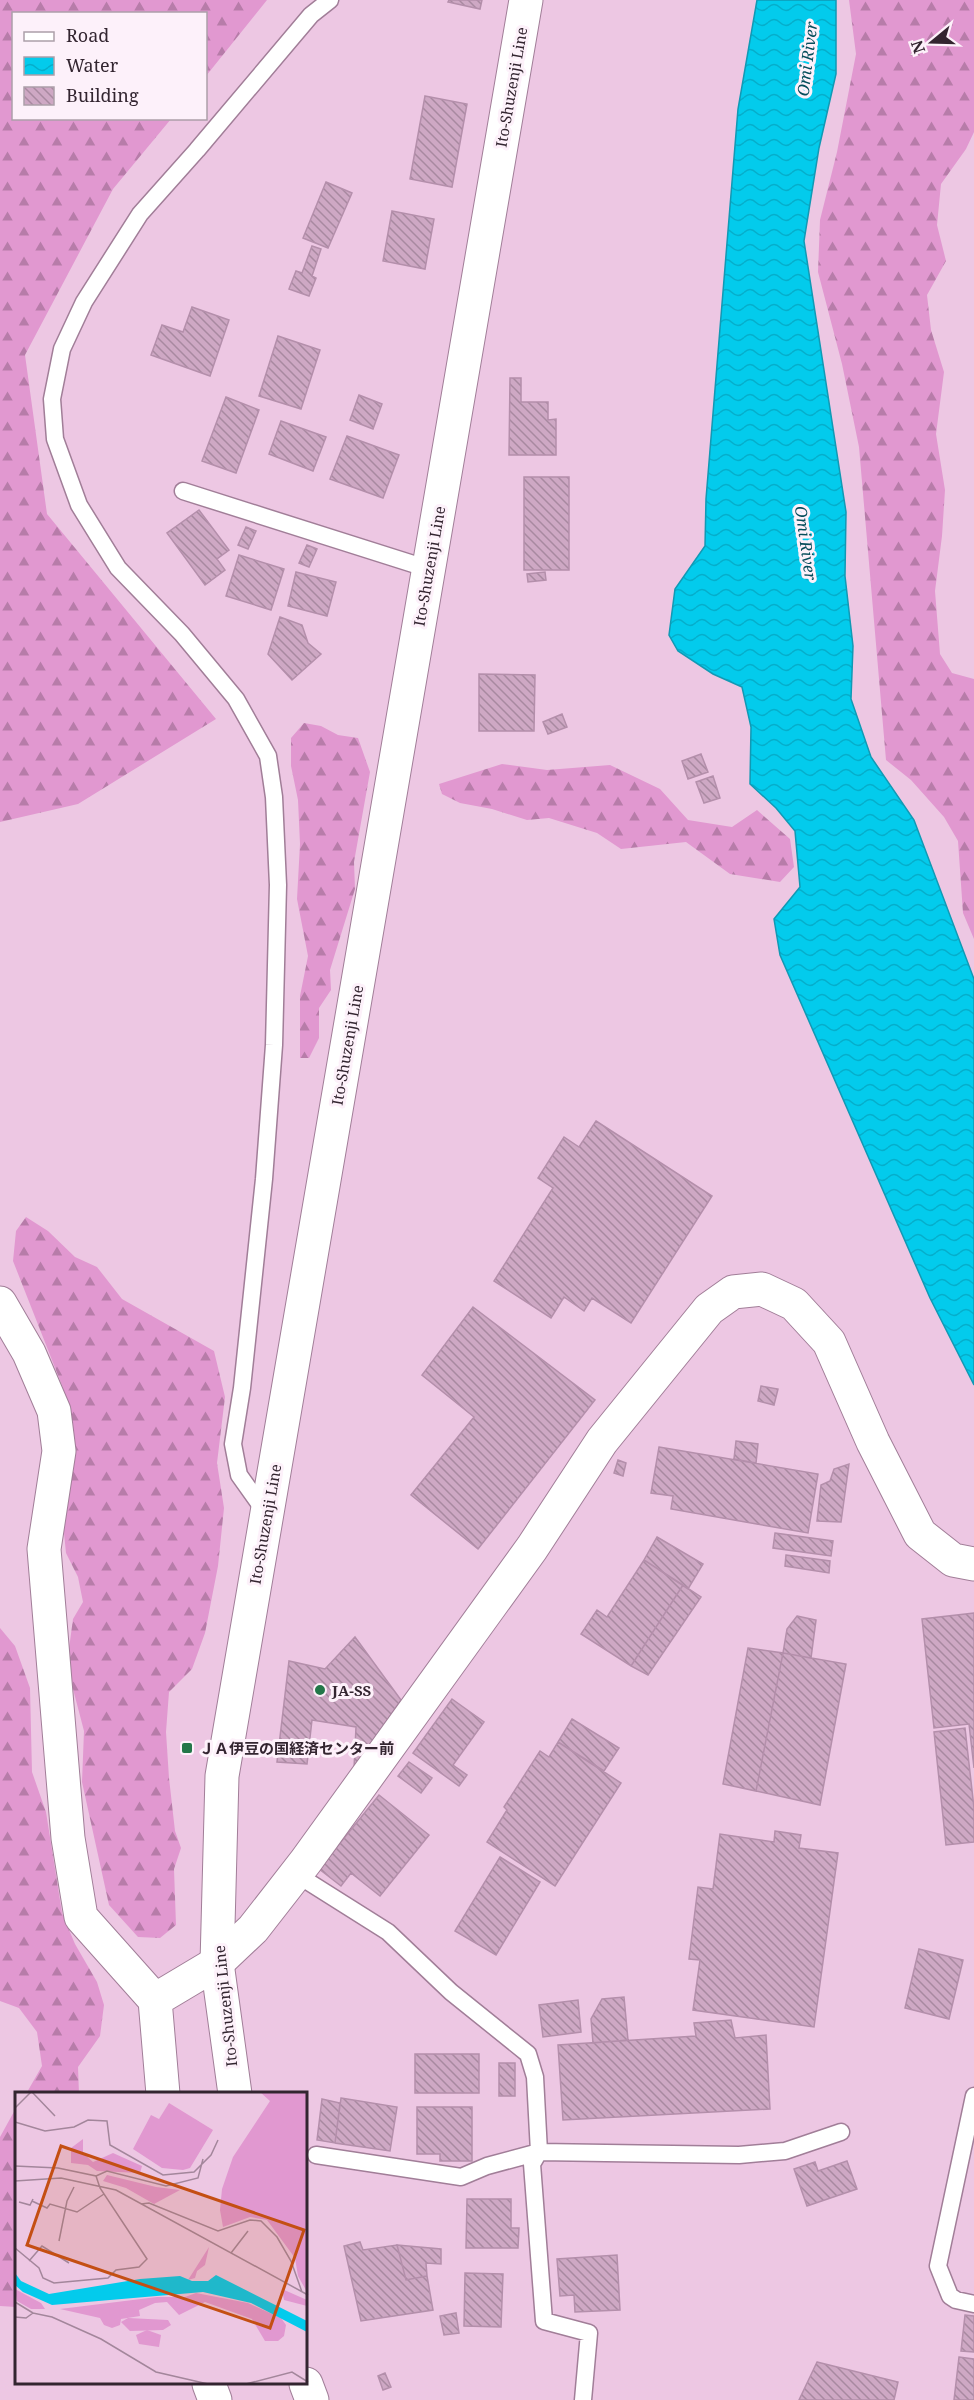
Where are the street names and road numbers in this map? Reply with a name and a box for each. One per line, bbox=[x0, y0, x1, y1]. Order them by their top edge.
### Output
street label: Ito-Shuzenji Line bbox=[491, 25, 531, 149]
street label: Ito-Shuzenji Line bbox=[409, 504, 449, 628]
street label: Ito-Shuzenji Line bbox=[327, 983, 367, 1107]
street label: Ito-Shuzenji Line bbox=[245, 1462, 285, 1586]
street label: Ito-Shuzenji Line bbox=[209, 1944, 241, 2068]

